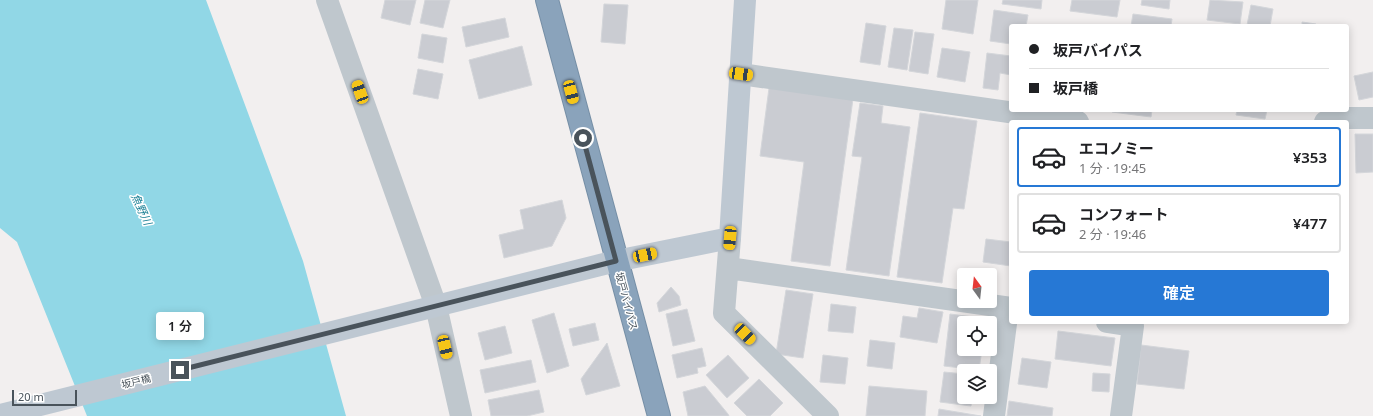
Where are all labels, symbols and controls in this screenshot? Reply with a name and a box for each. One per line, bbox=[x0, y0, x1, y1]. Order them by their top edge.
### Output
text: 坂戸バイパス bbox=[1053, 40, 1143, 60]
car bbox=[728, 66, 754, 82]
text: 坂戸橋 bbox=[1053, 78, 1098, 98]
car bbox=[350, 79, 370, 105]
car bbox=[562, 79, 580, 105]
route start bbox=[574, 129, 592, 147]
text: エコノミー bbox=[1079, 138, 1154, 158]
icon: car bbox=[1031, 139, 1067, 175]
text: ¥353 bbox=[1293, 147, 1327, 167]
text: 1 分 · 19:45 bbox=[1079, 159, 1146, 177]
water label: 魚野川 bbox=[128, 191, 156, 228]
text: コンフォート bbox=[1079, 204, 1169, 224]
icon: car bbox=[1031, 205, 1067, 241]
text: ¥477 bbox=[1293, 213, 1327, 233]
text: 2 分 · 19:46 bbox=[1079, 225, 1146, 243]
car bbox=[723, 226, 737, 250]
car bbox=[632, 247, 658, 263]
north arrow bbox=[957, 268, 997, 308]
map controls bbox=[957, 268, 997, 404]
street label: 坂戸バイパス bbox=[612, 270, 642, 332]
button: 確定 bbox=[1029, 270, 1329, 316]
callout: 1 分 bbox=[156, 312, 204, 340]
button: locate bbox=[957, 316, 997, 356]
text: 1 分 bbox=[168, 317, 192, 335]
car bbox=[732, 321, 758, 347]
car bbox=[436, 334, 454, 360]
route end bbox=[171, 361, 189, 379]
button: layers bbox=[957, 364, 997, 404]
street label: 坂戸橋 bbox=[120, 371, 152, 391]
scale bar bbox=[12, 388, 77, 407]
text: 20 m bbox=[18, 389, 44, 404]

